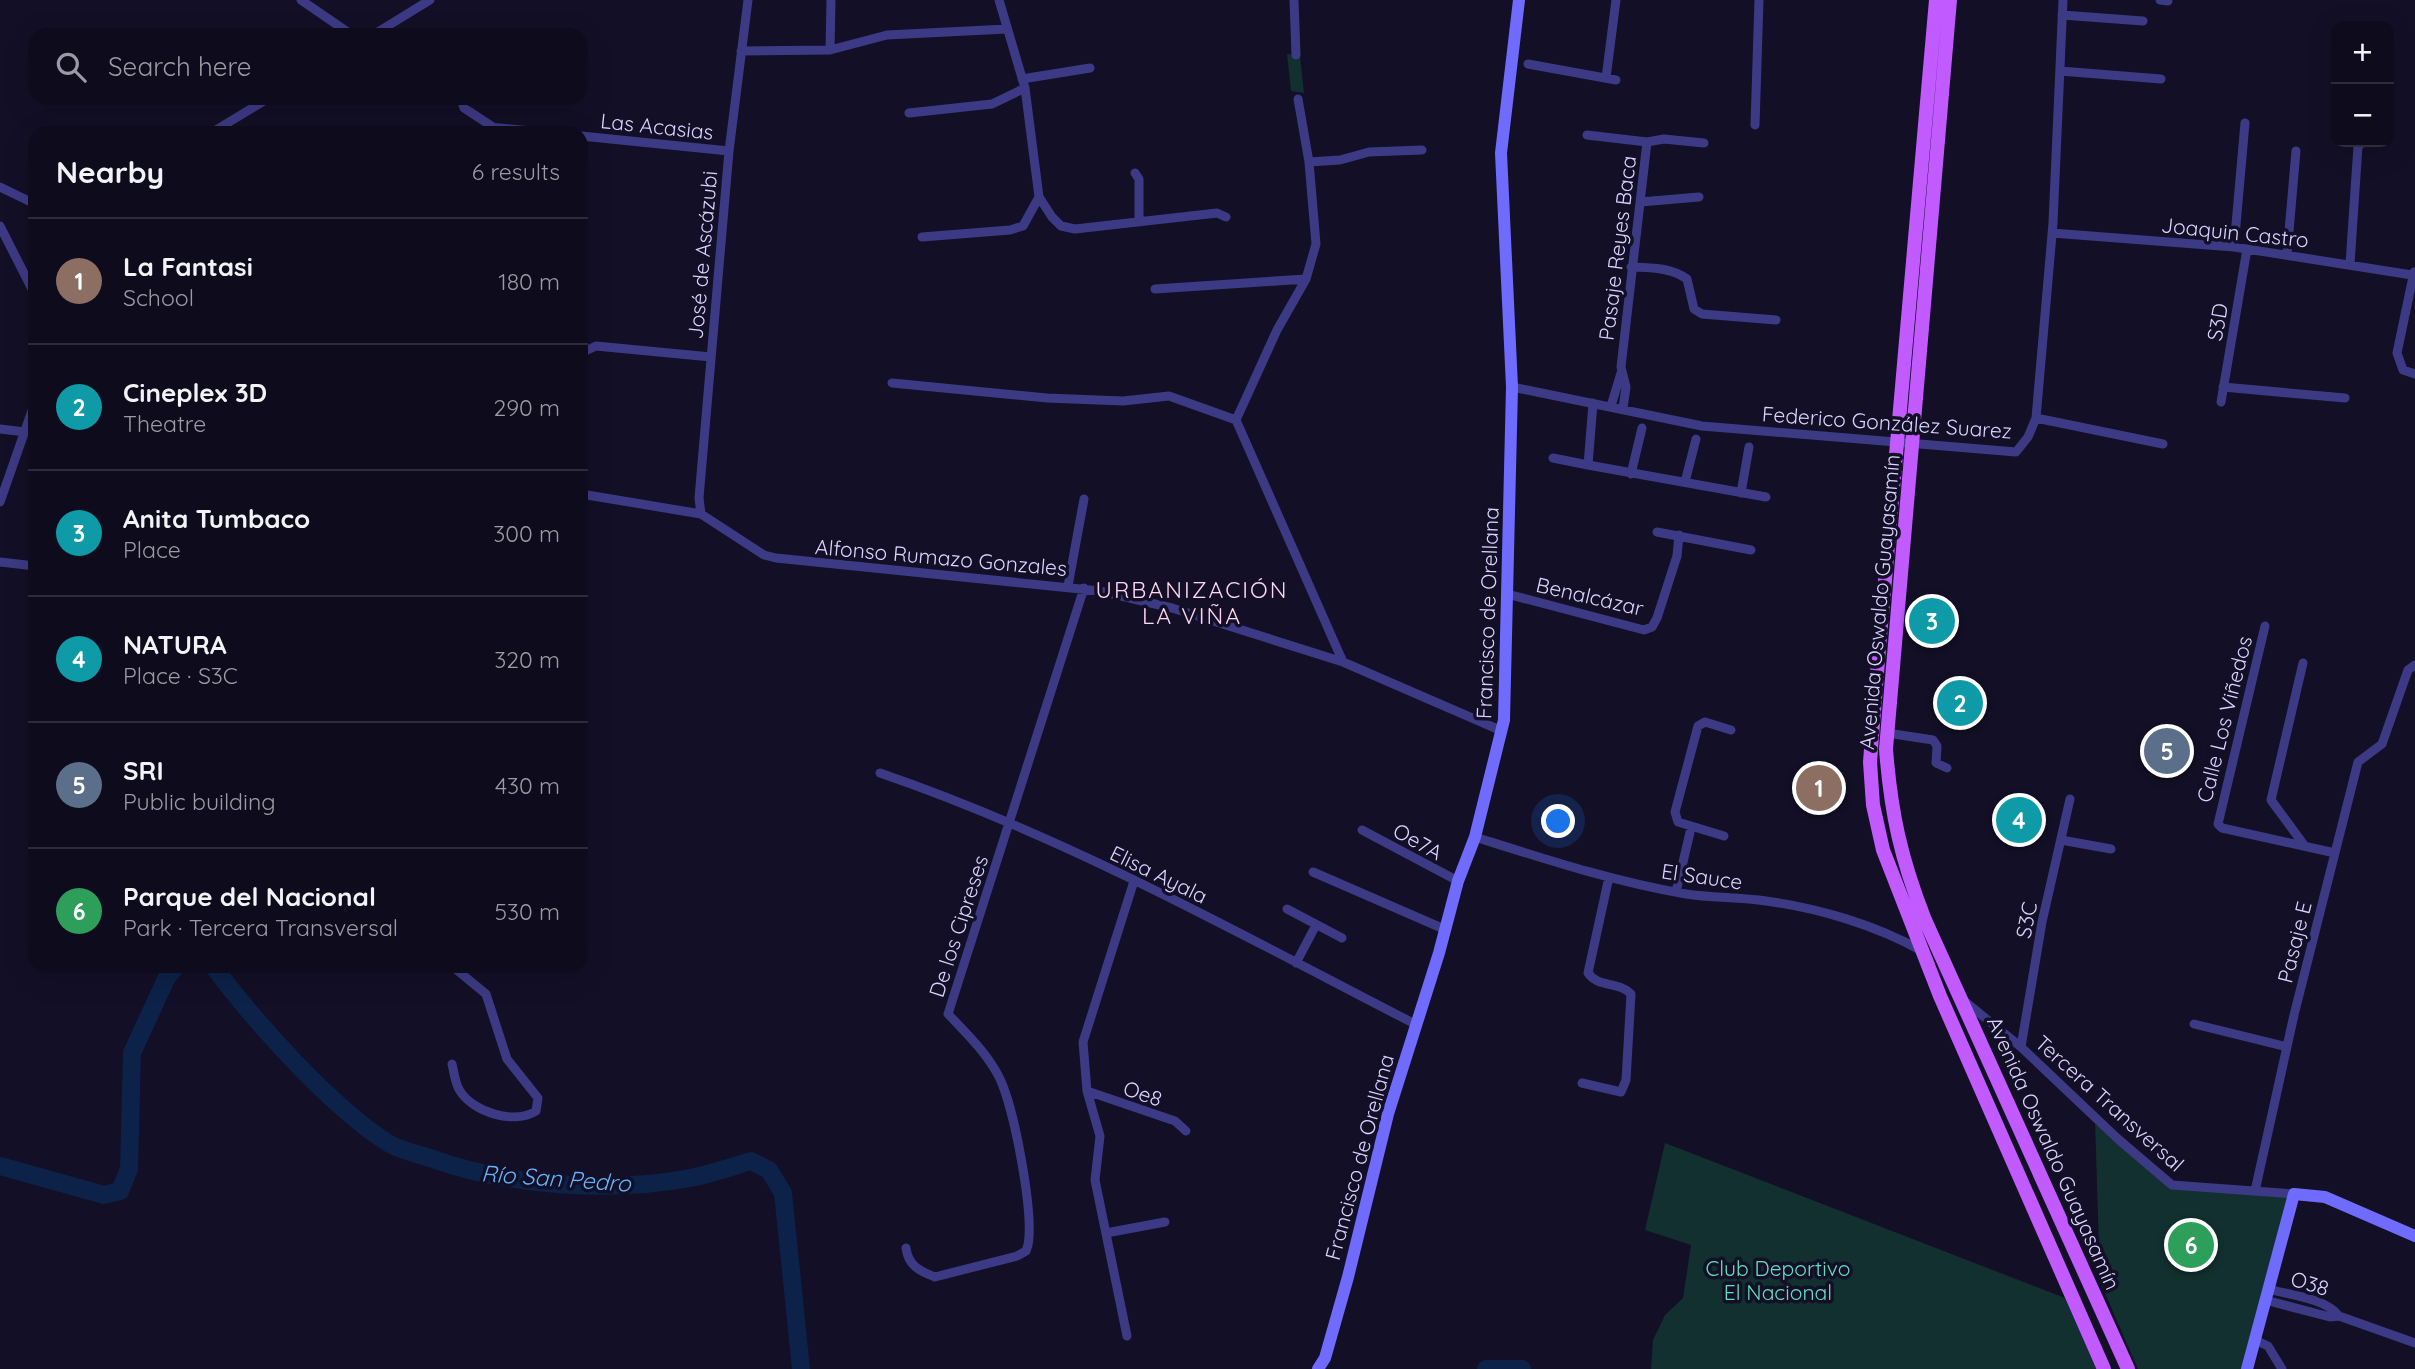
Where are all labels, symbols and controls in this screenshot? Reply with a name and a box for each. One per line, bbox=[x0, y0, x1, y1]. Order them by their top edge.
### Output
map controls bbox=[2331, 21, 2394, 147]
button: + bbox=[2331, 21, 2394, 84]
search box bbox=[28, 28, 588, 105]
icon: search bbox=[52, 48, 90, 86]
text: Search here bbox=[108, 50, 252, 83]
button: − bbox=[2331, 84, 2394, 147]
street label: Las Acasias bbox=[599, 107, 715, 145]
text: Nearby bbox=[56, 153, 164, 191]
street label: Pasaje Reyes Baca bbox=[1593, 154, 1641, 342]
text: 6 results bbox=[472, 157, 560, 186]
street label: José de Ascázubi bbox=[682, 170, 722, 340]
street label: Joaquin Castro bbox=[2160, 211, 2310, 253]
text: La Fantasi bbox=[123, 250, 253, 283]
text: 1 bbox=[75, 267, 83, 296]
text: 180 m bbox=[498, 267, 560, 296]
text: School bbox=[123, 283, 194, 312]
street label: S3D bbox=[2201, 301, 2233, 343]
text: Cineplex 3D bbox=[123, 376, 267, 409]
text: 2 bbox=[72, 393, 86, 422]
text: 290 m bbox=[493, 393, 560, 422]
street label: Federico González Suarez bbox=[1761, 400, 2013, 444]
text: Theatre bbox=[123, 409, 206, 438]
street label: Avenida Oswaldo Guayasamín bbox=[1853, 453, 1905, 751]
text: Anita Tumbaco bbox=[123, 502, 310, 535]
street label: Francisco de Orellana bbox=[1470, 507, 1504, 719]
text: 3 bbox=[73, 519, 85, 548]
text: 300 m bbox=[493, 519, 560, 548]
street label: Alfonso Rumazo Gonzales bbox=[814, 533, 1068, 581]
text: Place bbox=[123, 535, 181, 564]
street label: Benalcázar bbox=[1534, 571, 1646, 621]
district label: URBANIZACIÓN LA VIÑA bbox=[1096, 575, 1288, 630]
pin: 3 bbox=[1909, 595, 1955, 647]
text: NATURA bbox=[123, 628, 227, 661]
street label: Calle Los Viñedos bbox=[2191, 633, 2257, 805]
text: 4 bbox=[72, 645, 86, 674]
text: 320 m bbox=[494, 645, 560, 674]
text: Place · S3C bbox=[123, 661, 238, 690]
pin: 2 bbox=[1937, 677, 1983, 729]
pin: 5 bbox=[2144, 725, 2190, 777]
text: SRI bbox=[123, 754, 164, 787]
pin: 1 bbox=[1796, 762, 1842, 814]
text: 5 bbox=[72, 771, 86, 800]
text: 430 m bbox=[495, 771, 560, 800]
text: Public building bbox=[123, 787, 276, 816]
pin: 4 bbox=[1996, 794, 2042, 846]
your location bbox=[1541, 804, 1575, 838]
street label: Oe7A bbox=[1389, 817, 1447, 865]
street label: Elisa Ayala bbox=[1106, 839, 1212, 909]
street label: De los Cipreses bbox=[923, 852, 993, 1000]
street label: El Sauce bbox=[1660, 857, 1744, 895]
text: Parque del Nacional bbox=[123, 880, 376, 913]
text: 6 bbox=[73, 897, 85, 926]
text: 530 m bbox=[494, 897, 560, 926]
street label: S3C bbox=[2010, 899, 2042, 940]
street label: Pasaje E bbox=[2271, 899, 2317, 985]
text: Park · Tercera Transversal bbox=[123, 913, 398, 942]
street label: Avenida Oswaldo Guayasamín bbox=[1982, 1012, 2126, 1294]
street label: Tercera Transversal bbox=[2030, 1029, 2190, 1177]
street label: Francisco de Orellana bbox=[1319, 1051, 1399, 1263]
street label: Oe8 bbox=[1120, 1074, 1166, 1112]
water label: Río San Pedro bbox=[480, 1158, 633, 1198]
pin: 6 bbox=[2168, 1219, 2214, 1271]
park label: Club Deportivo El Nacional bbox=[1706, 1255, 1850, 1305]
street label: O38 bbox=[2288, 1265, 2332, 1301]

